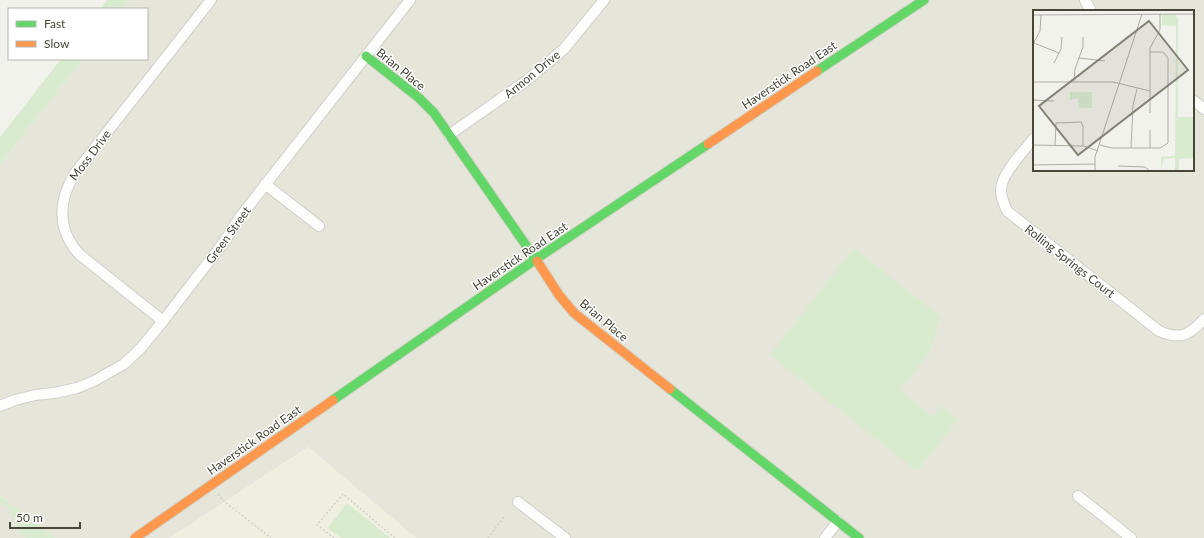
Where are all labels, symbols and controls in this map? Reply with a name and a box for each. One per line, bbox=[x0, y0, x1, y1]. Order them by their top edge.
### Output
legend bbox=[8, 8, 148, 60]
inset map bbox=[1033, 10, 1194, 171]
text: Fast bbox=[44, 16, 66, 31]
text: Slow bbox=[44, 36, 70, 51]
street label: Haverstick Road East bbox=[739, 37, 840, 112]
street label: Brian Place bbox=[374, 45, 428, 93]
street label: Armon Drive bbox=[501, 47, 563, 101]
street label: Moss Drive bbox=[66, 127, 114, 183]
street label: Green Street bbox=[202, 203, 254, 266]
street label: Haverstick Road East bbox=[470, 218, 571, 293]
street label: Rolling Springs Court bbox=[1022, 221, 1119, 301]
street label: Brian Place bbox=[577, 295, 631, 345]
street label: Haverstick Road East bbox=[204, 402, 304, 478]
scale bar bbox=[10, 504, 80, 530]
text: 50 m bbox=[16, 510, 43, 525]

